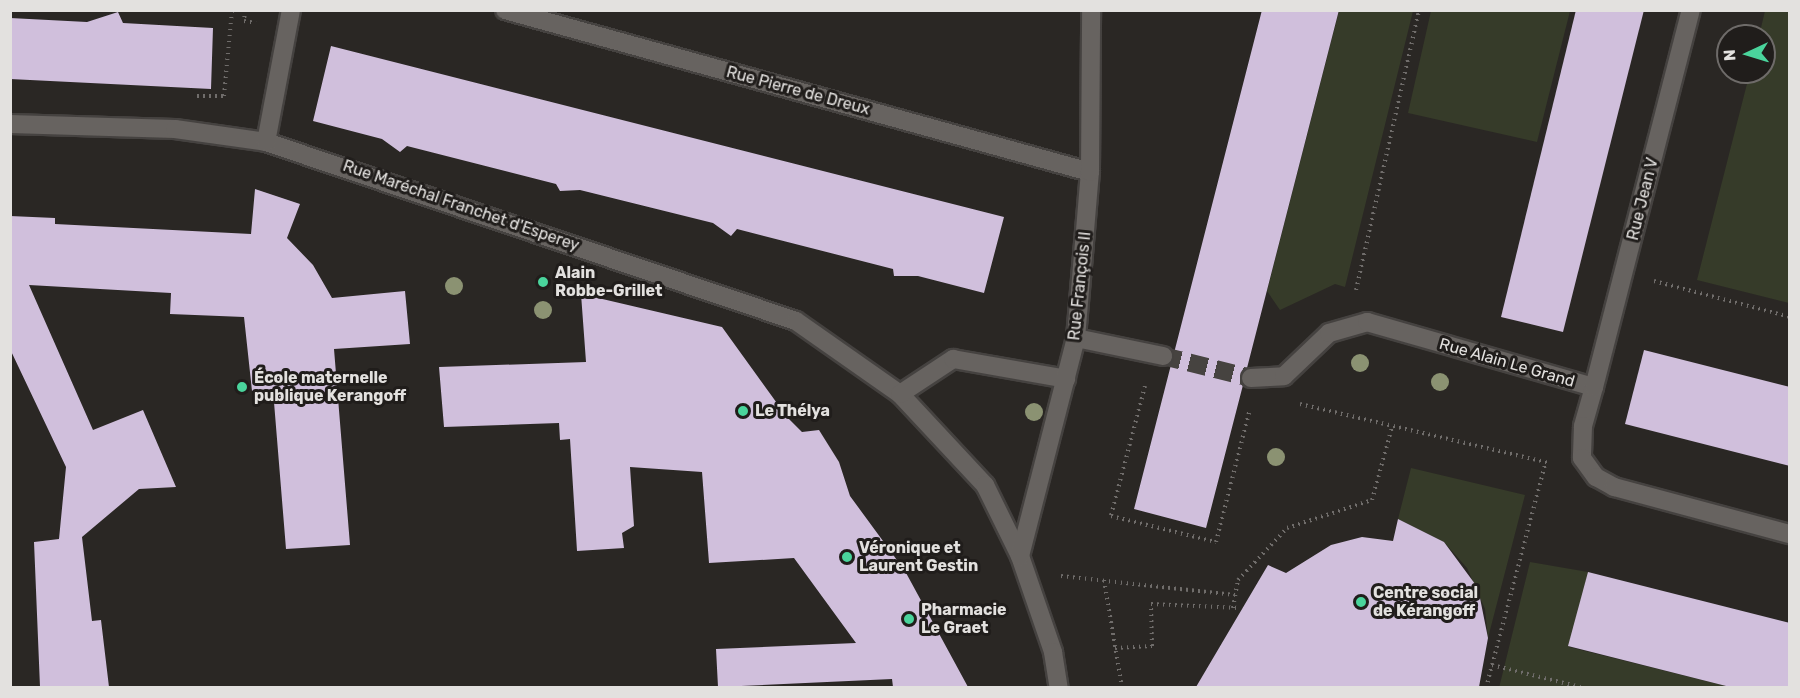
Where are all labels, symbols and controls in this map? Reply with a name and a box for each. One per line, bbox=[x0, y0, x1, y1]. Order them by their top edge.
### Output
north arrow bbox=[1716, 24, 1776, 84]
text: N bbox=[1720, 49, 1739, 62]
street label: Rue Pierre de Dreux bbox=[724, 63, 872, 119]
street label: Rue Jean V bbox=[1623, 155, 1663, 243]
street label: Rue Maréchal Franchet d'Esperey bbox=[340, 156, 582, 256]
street label: Rue François II bbox=[1065, 231, 1095, 341]
place label: Alain Robbe-Grillet bbox=[555, 263, 663, 301]
marker: Alain Robbe-Grillet bbox=[536, 275, 550, 289]
street label: Rue Alain Le Grand bbox=[1437, 334, 1577, 392]
place label: École maternelle publique Kerangoff bbox=[254, 368, 406, 406]
marker: École maternelle publique Kerangoff bbox=[235, 380, 249, 394]
place label: Le Thélya bbox=[755, 401, 830, 421]
marker: Le Thélya bbox=[736, 404, 750, 418]
place label: Véronique et Laurent Gestin bbox=[859, 538, 978, 576]
marker: Véronique et Laurent Gestin bbox=[840, 550, 854, 564]
place label: Centre social de Kérangoff bbox=[1373, 583, 1478, 621]
marker: Centre social de Kérangoff bbox=[1354, 595, 1368, 609]
place label: Pharmacie Le Graet bbox=[921, 600, 1007, 638]
marker: Pharmacie Le Graet bbox=[902, 612, 916, 626]

